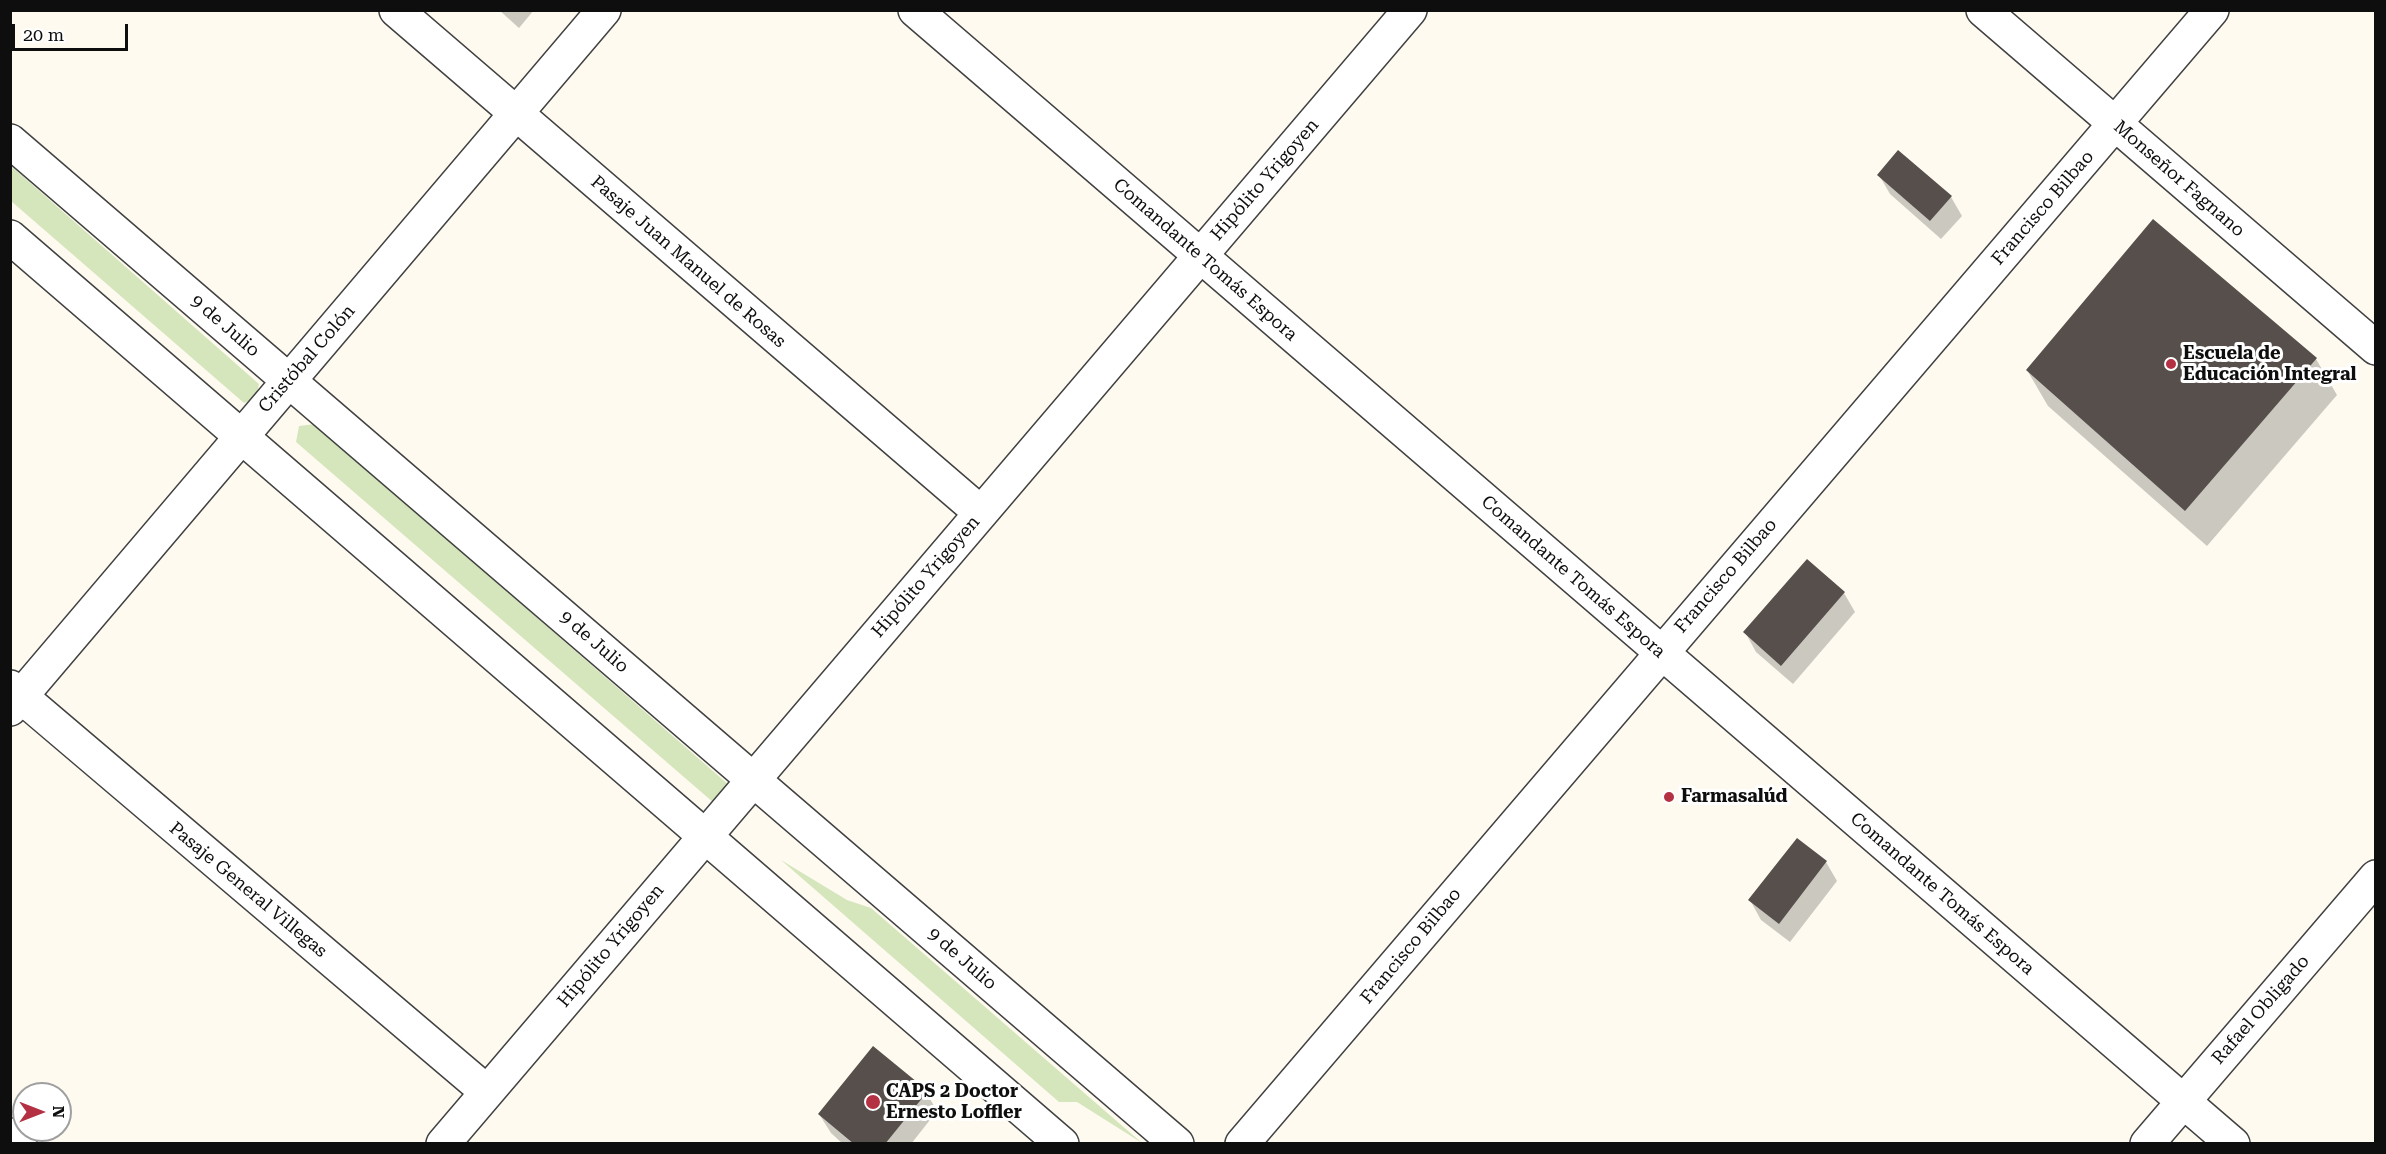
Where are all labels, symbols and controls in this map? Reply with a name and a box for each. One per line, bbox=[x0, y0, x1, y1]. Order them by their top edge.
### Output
scale bar bbox=[15, 12, 130, 50]
text: 20 m bbox=[23, 24, 64, 45]
street label: Hipólito Yrigoyen bbox=[1206, 115, 1324, 245]
street label: Monseñor Fagnano bbox=[2109, 116, 2249, 242]
street label: Francisco Bilbao bbox=[1987, 146, 2099, 270]
street label: Pasaje Juan Manuel de Rosas bbox=[586, 171, 790, 353]
street label: Comandante Tomás Espora bbox=[1109, 174, 1301, 346]
street label: 9 de Julio bbox=[186, 290, 264, 362]
street label: Cristóbal Colón bbox=[254, 301, 360, 417]
place label: Escuela de Educación Integral bbox=[2183, 343, 2356, 386]
marker: Escuela de Educación Integral bbox=[2164, 357, 2178, 371]
street label: Comandante Tomás Espora bbox=[1477, 491, 1669, 663]
street label: Hipólito Yrigoyen bbox=[867, 512, 985, 642]
street label: Francisco Bilbao bbox=[1670, 514, 1782, 638]
street label: 9 de Julio bbox=[555, 606, 633, 678]
place label: Farmasalúd bbox=[1681, 786, 1788, 808]
marker: Farmasalúd bbox=[1662, 790, 1676, 804]
street label: Comandante Tomás Espora bbox=[1846, 808, 2038, 980]
street label: Pasaje General Villegas bbox=[165, 818, 331, 962]
street label: Hipólito Yrigoyen bbox=[553, 880, 669, 1012]
street label: Francisco Bilbao bbox=[1356, 884, 1466, 1008]
street label: 9 de Julio bbox=[923, 923, 1001, 995]
street label: Rafael Obligado bbox=[2208, 951, 2314, 1069]
place label: CAPS 2 Doctor Ernesto Loffler bbox=[886, 1081, 1022, 1124]
north arrow bbox=[12, 1082, 72, 1142]
marker: CAPS 2 Doctor Ernesto Loffler bbox=[864, 1093, 882, 1111]
text: N bbox=[49, 1106, 68, 1118]

